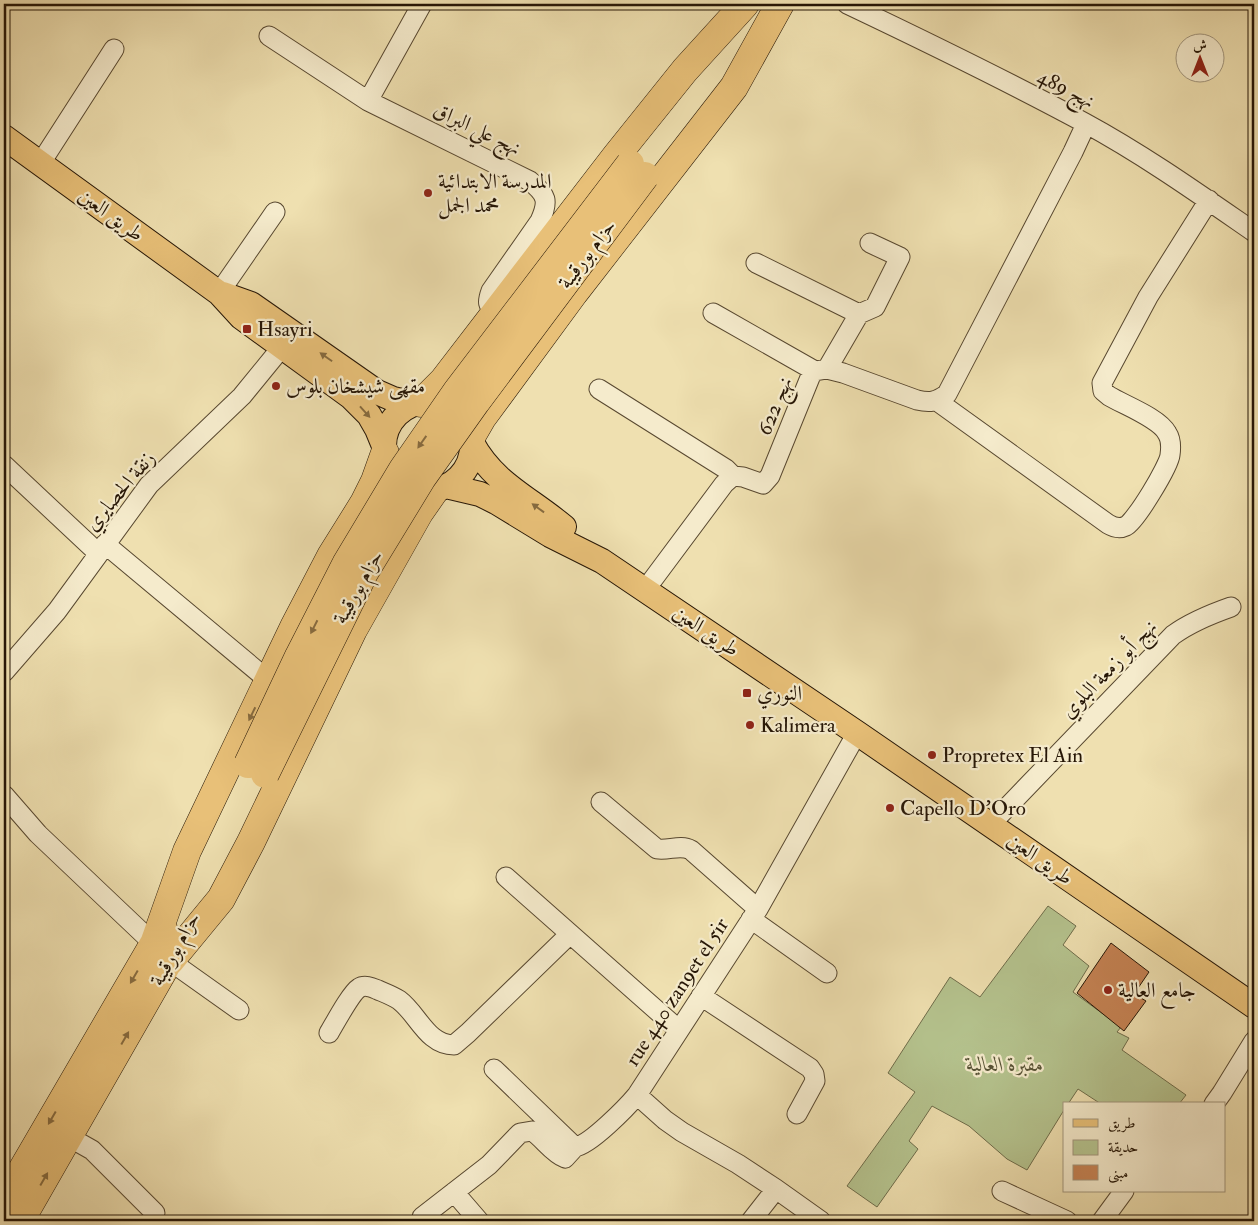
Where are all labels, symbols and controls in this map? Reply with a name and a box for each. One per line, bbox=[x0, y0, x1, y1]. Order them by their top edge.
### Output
north arrow bbox=[1176, 32, 1226, 82]
text: ش bbox=[1193, 37, 1207, 54]
street label: نهج 489 bbox=[1030, 63, 1099, 119]
street label: نهج علي البراق bbox=[426, 96, 525, 167]
place label: المدرسة الابتدائية محمد الجمل bbox=[438, 168, 552, 220]
street label: طريق العين bbox=[73, 182, 149, 248]
marker: المدرسة الابتدائية محمد الجمل bbox=[422, 187, 434, 199]
street label: حزام بورقيبة bbox=[552, 214, 625, 297]
place label: Hsayri bbox=[257, 316, 313, 343]
marker: Hsayri bbox=[241, 323, 253, 335]
one-way arrow bbox=[319, 352, 333, 362]
place label: مقهى شيشخان بلوس bbox=[286, 373, 425, 400]
street label: نهج 622 bbox=[751, 373, 804, 441]
marker: مقهى شيشخان بلوس bbox=[270, 380, 282, 392]
one-way arrow bbox=[359, 405, 370, 418]
one-way arrow bbox=[417, 435, 427, 449]
street label: زنقة الحصايري bbox=[79, 445, 163, 538]
one-way arrow bbox=[531, 503, 545, 513]
street label: حزام بورقيبة bbox=[327, 545, 393, 631]
street label: طريق العين bbox=[667, 599, 745, 663]
street label: نهج أبو زمعة البلوي bbox=[1054, 612, 1167, 728]
one-way arrow bbox=[310, 620, 318, 634]
place label: النوري bbox=[757, 680, 802, 709]
marker: النوري bbox=[741, 687, 753, 699]
one-way arrow bbox=[247, 707, 255, 721]
place label: Kalimera bbox=[760, 712, 836, 739]
marker: Kalimera bbox=[744, 719, 756, 731]
place label: Propretex El Ain bbox=[942, 742, 1083, 769]
marker: Propretex El Ain bbox=[926, 749, 938, 761]
place label: Capello D'Oro bbox=[900, 795, 1026, 822]
marker: Capello D'Oro bbox=[884, 802, 896, 814]
street label: طريق العين bbox=[1002, 827, 1078, 891]
street label: حزام بورقيبة bbox=[144, 907, 210, 993]
street label: rue 440 zan9et el 5ir bbox=[619, 913, 735, 1071]
one-way arrow bbox=[130, 971, 139, 984]
place label: جامع العالية bbox=[1118, 977, 1196, 1009]
marker: جامع العالية bbox=[1102, 984, 1114, 996]
one-way arrow bbox=[121, 1031, 130, 1045]
park label: مقبرة العالية bbox=[964, 1051, 1044, 1078]
legend bbox=[1063, 1102, 1226, 1192]
one-way arrow bbox=[48, 1111, 57, 1124]
text: طريق bbox=[1108, 1114, 1135, 1133]
text: حديقة bbox=[1108, 1138, 1138, 1157]
text: مبنى bbox=[1108, 1164, 1128, 1184]
one-way arrow bbox=[40, 1172, 49, 1186]

